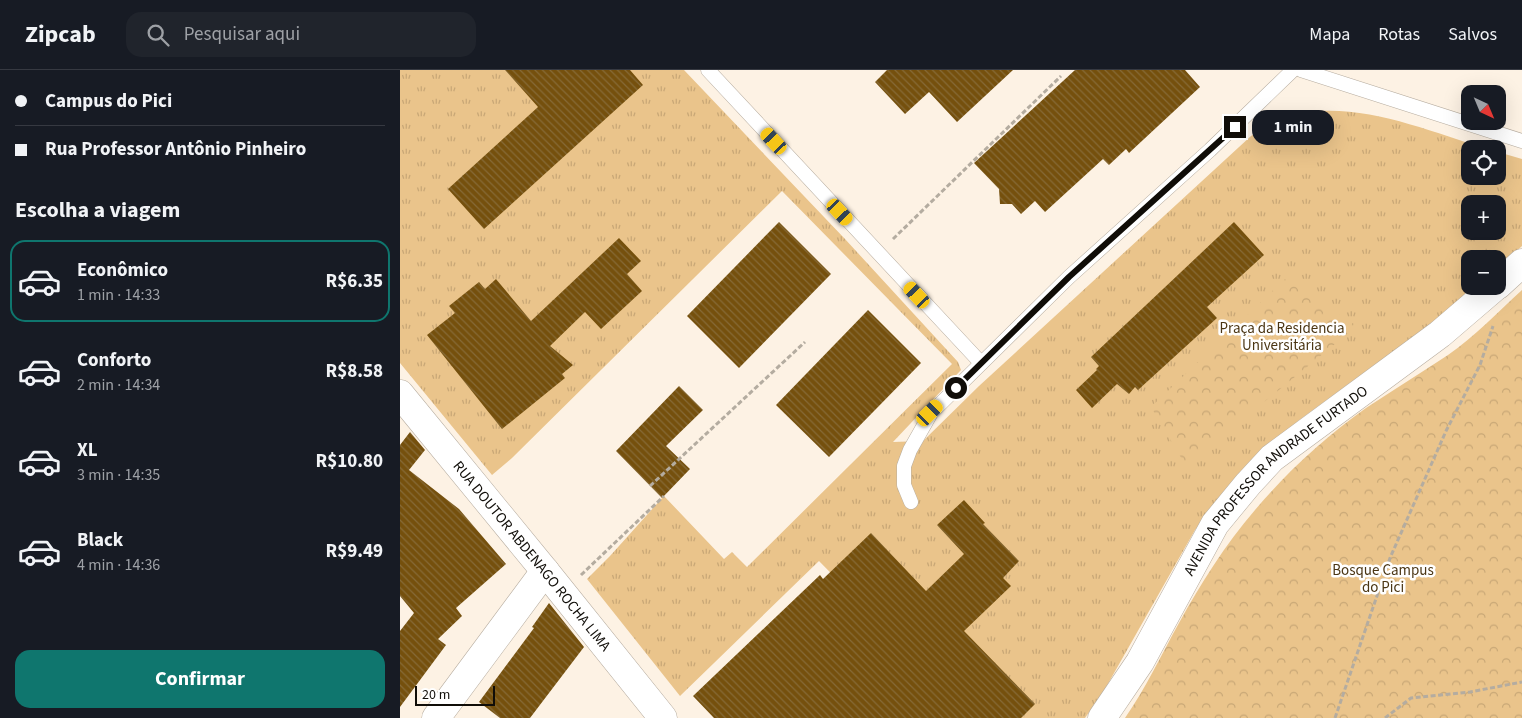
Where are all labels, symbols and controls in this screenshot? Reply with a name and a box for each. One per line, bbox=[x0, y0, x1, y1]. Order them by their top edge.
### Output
search box bbox=[126, 12, 476, 57]
text: Zipcab bbox=[25, 17, 96, 52]
icon: search bbox=[144, 21, 172, 49]
text: Pesquisar aqui bbox=[184, 21, 300, 48]
text: Mapa bbox=[1309, 22, 1350, 47]
text: Rotas bbox=[1378, 22, 1420, 47]
text: Salvos bbox=[1448, 22, 1497, 47]
north arrow bbox=[1461, 85, 1506, 130]
map controls bbox=[1461, 85, 1506, 295]
text: Campus do Pici bbox=[45, 88, 172, 115]
callout: 1 min bbox=[1252, 110, 1335, 144]
route end bbox=[1224, 116, 1246, 138]
text: 1 min bbox=[1274, 116, 1312, 138]
car bbox=[758, 125, 789, 157]
text: Rua Professor Antônio Pinheiro bbox=[45, 136, 306, 163]
button: locate bbox=[1461, 140, 1506, 185]
text: Escolha a viagem bbox=[15, 194, 180, 226]
button: + bbox=[1461, 195, 1506, 240]
car bbox=[824, 196, 855, 228]
button: − bbox=[1461, 250, 1506, 295]
text: Econômico bbox=[77, 257, 168, 284]
icon: car bbox=[17, 259, 62, 304]
text: R$6.35 bbox=[326, 268, 383, 295]
car bbox=[901, 279, 932, 311]
text: 1 min · 14:33 bbox=[77, 284, 160, 306]
park label: Praça da Residencia Universitária bbox=[1220, 318, 1344, 356]
text: Conforto bbox=[77, 347, 151, 374]
icon: car bbox=[17, 349, 62, 394]
text: R$8.58 bbox=[326, 358, 383, 385]
text: 2 min · 14:34 bbox=[77, 374, 160, 396]
route start bbox=[945, 377, 967, 399]
street label: AVENIDA PROFESSOR ANDRADE FURTADO bbox=[1179, 381, 1372, 580]
car bbox=[914, 397, 945, 429]
text: XL bbox=[77, 437, 98, 464]
icon: car bbox=[17, 439, 62, 484]
text: R$10.80 bbox=[315, 448, 383, 475]
street label: RUA DOUTOR ABDENAGO ROCHA LIMA bbox=[448, 457, 616, 657]
text: 3 min · 14:35 bbox=[77, 464, 160, 486]
text: Black bbox=[77, 527, 123, 554]
icon: car bbox=[17, 529, 62, 574]
text: R$9.49 bbox=[326, 538, 383, 565]
text: 4 min · 14:36 bbox=[77, 554, 160, 576]
park label: Bosque Campus do Pici bbox=[1332, 560, 1434, 598]
button: Confirmar bbox=[15, 650, 385, 708]
scale bar bbox=[415, 683, 495, 706]
text: 20 m bbox=[422, 685, 450, 705]

